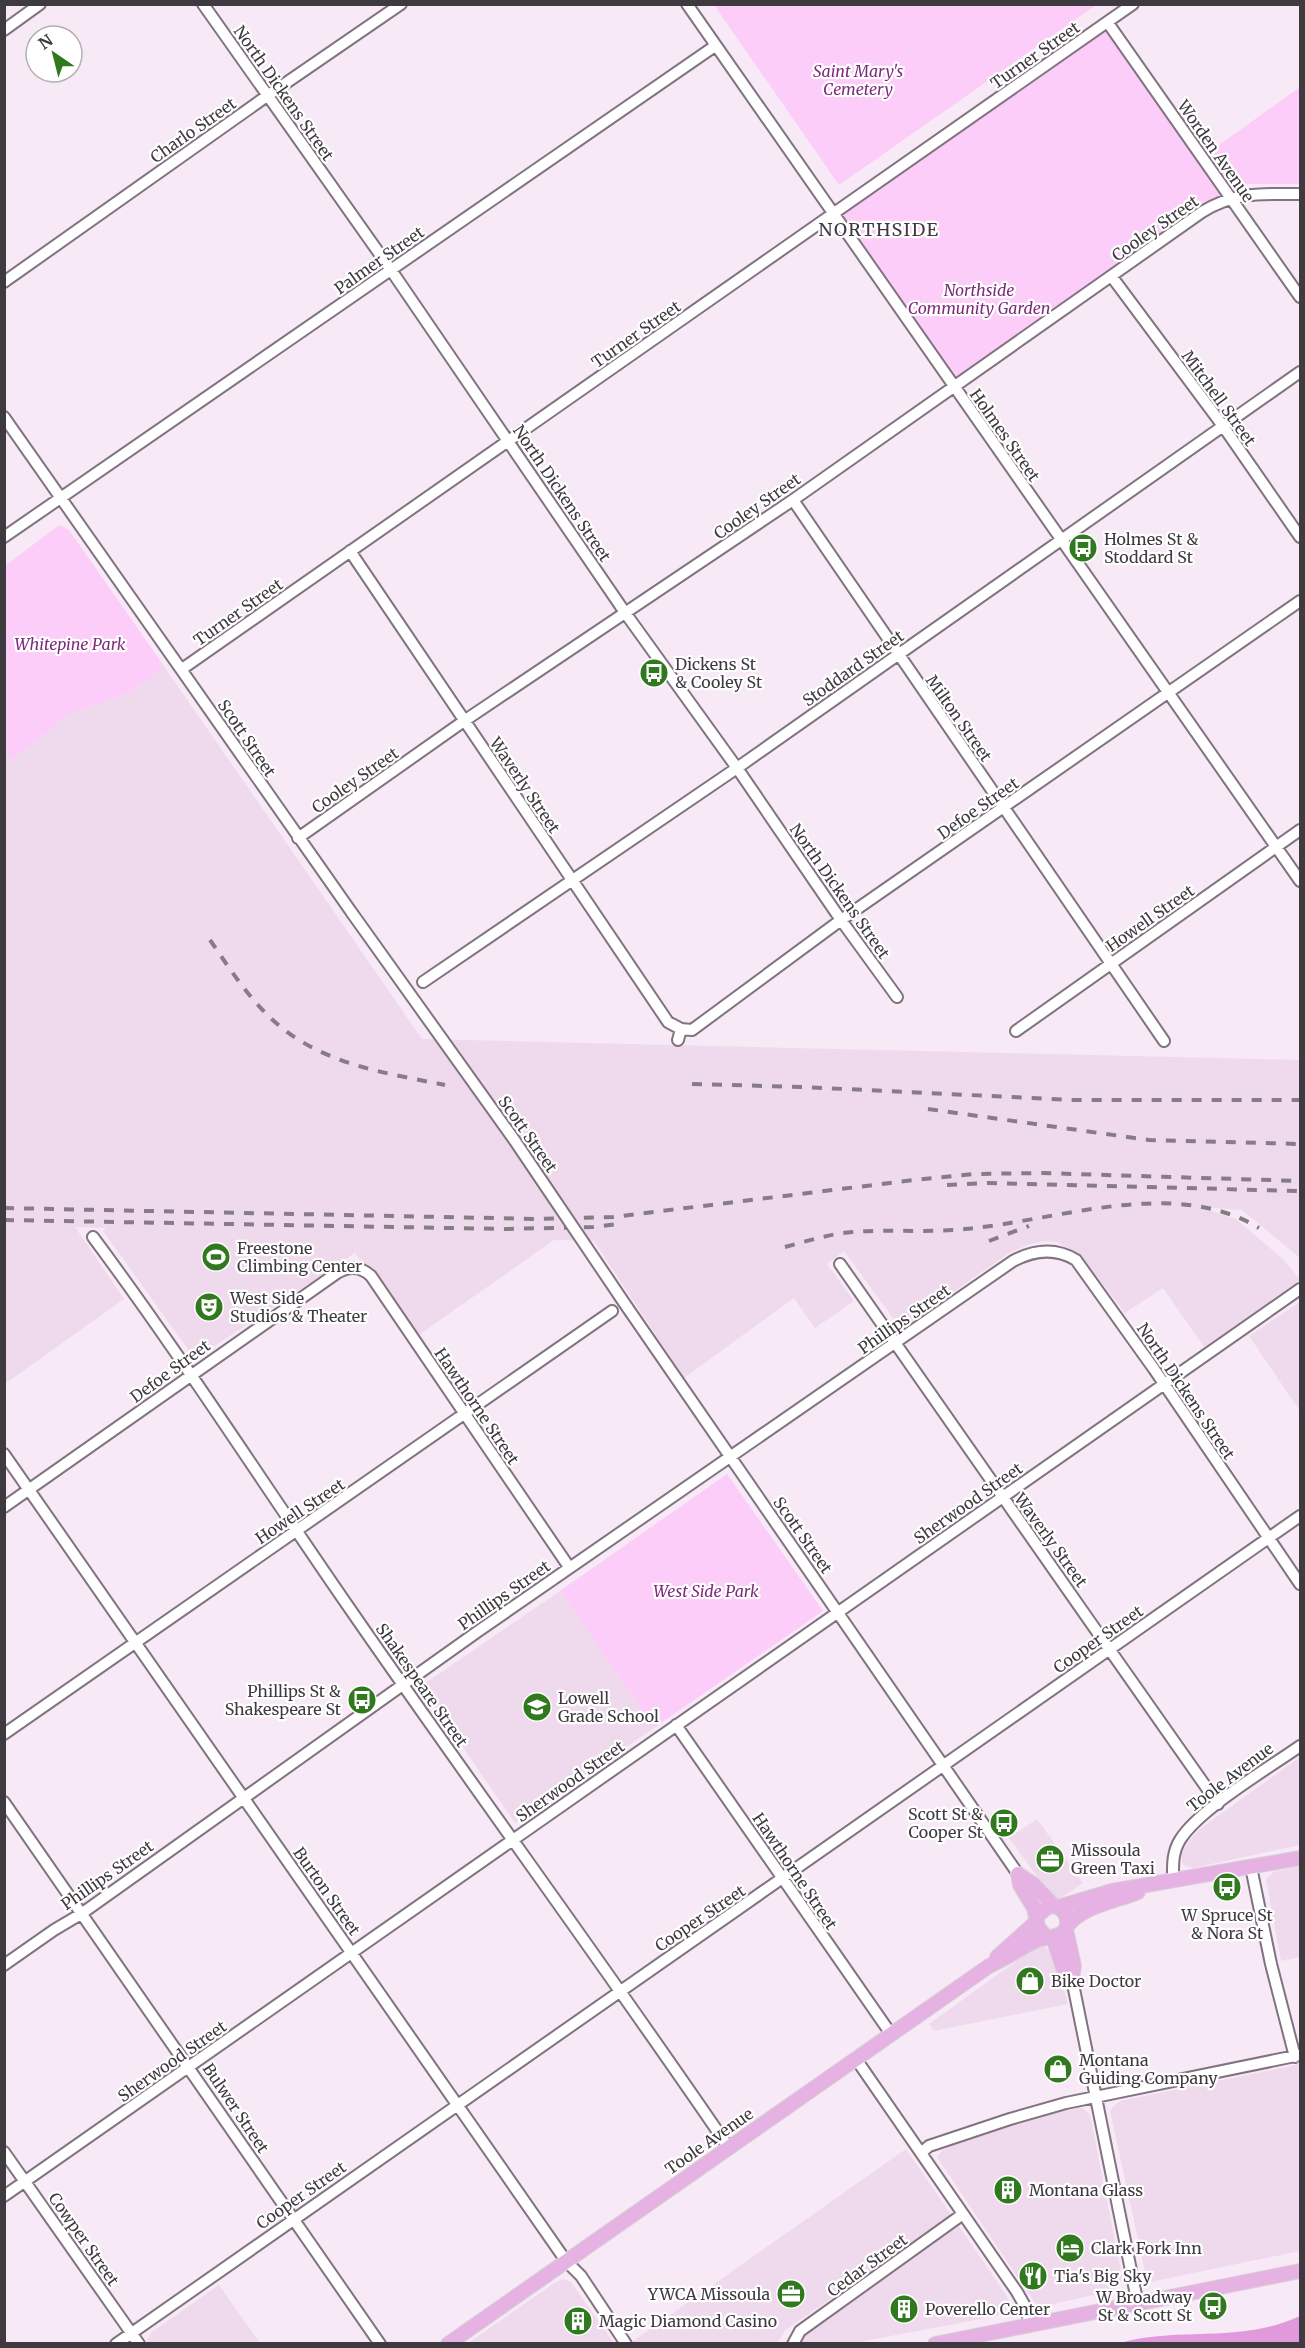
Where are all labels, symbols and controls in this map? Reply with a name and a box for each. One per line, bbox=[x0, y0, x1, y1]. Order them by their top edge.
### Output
street label: Turner Street bbox=[987, 17, 1084, 93]
street label: North Dickens Street bbox=[230, 22, 339, 165]
north arrow bbox=[24, 24, 84, 84]
text: N bbox=[34, 30, 57, 54]
park label: Saint Mary's Cemetery bbox=[813, 61, 903, 99]
street label: Charlo Street bbox=[146, 93, 240, 167]
street label: Worden Avenue bbox=[1173, 95, 1259, 206]
street label: Cooley Street bbox=[1108, 190, 1203, 265]
district label: NORTHSIDE bbox=[819, 218, 939, 241]
street label: Palmer Street bbox=[330, 221, 428, 298]
park label: Northside Community Garden bbox=[908, 280, 1050, 318]
street label: Turner Street bbox=[588, 296, 685, 372]
street label: Mitchell Street bbox=[1178, 346, 1261, 450]
street label: Holmes Street bbox=[966, 385, 1045, 486]
street label: North Dickens Street bbox=[509, 421, 616, 566]
street label: Cooley Street bbox=[710, 468, 805, 543]
place label: Holmes St & Stoddard St bbox=[1104, 529, 1198, 567]
bus stop icon: Holmes St & Stoddard St bbox=[1067, 532, 1099, 564]
street label: Turner Street bbox=[190, 574, 287, 650]
street label: Stoddard Street bbox=[799, 625, 908, 710]
park label: Whitepine Park bbox=[14, 634, 126, 654]
place label: Dickens St & Cooley St bbox=[675, 654, 763, 692]
bus stop icon: Dickens St & Cooley St bbox=[638, 657, 670, 689]
street label: Milton Street bbox=[922, 671, 997, 766]
street label: Scott Street bbox=[214, 695, 281, 781]
street label: Waverly Street bbox=[485, 732, 565, 837]
street label: Cooley Street bbox=[308, 742, 403, 817]
street label: Defoe Street bbox=[934, 772, 1023, 843]
street label: North Dickens Street bbox=[786, 820, 895, 963]
street label: Howell Street bbox=[1102, 880, 1199, 956]
street label: Scott Street bbox=[494, 1092, 562, 1177]
place label: Freestone Climbing Center bbox=[237, 1238, 362, 1276]
sports icon: Freestone Climbing Center bbox=[200, 1241, 232, 1273]
street label: Phillips Street bbox=[854, 1279, 955, 1358]
place label: West Side Studios & Theater bbox=[229, 1288, 367, 1326]
theatre icon: West Side Studios & Theater bbox=[193, 1291, 225, 1323]
street label: North Dickens Street bbox=[1133, 1319, 1240, 1464]
street label: Defoe Street bbox=[126, 1335, 215, 1407]
street label: Hawthorne Street bbox=[430, 1344, 524, 1469]
street label: Sherwood Street bbox=[910, 1458, 1027, 1548]
street label: Howell Street bbox=[252, 1473, 349, 1548]
street label: Waverly Street bbox=[1010, 1488, 1092, 1592]
street label: Scott Street bbox=[769, 1493, 837, 1578]
street label: Phillips Street bbox=[454, 1555, 555, 1634]
park label: West Side Park bbox=[653, 1581, 759, 1601]
street label: Cooper Street bbox=[1049, 1600, 1147, 1677]
street label: Shakespeare Street bbox=[372, 1619, 473, 1751]
place label: Phillips St & Shakespeare St bbox=[225, 1681, 342, 1719]
bus stop icon: Phillips St & Shakespeare St bbox=[346, 1684, 378, 1716]
place label: Lowell Grade School bbox=[558, 1688, 659, 1726]
school or university icon: Lowell Grade School bbox=[521, 1691, 553, 1723]
street label: Sherwood Street bbox=[512, 1736, 629, 1826]
street label: Toole Avenue bbox=[1183, 1738, 1277, 1816]
place label: Scott St & Cooper St bbox=[908, 1804, 984, 1842]
bus stop icon: Scott St & Cooper St bbox=[988, 1807, 1020, 1839]
street label: Hawthorne Street bbox=[748, 1809, 842, 1934]
street label: Phillips Street bbox=[57, 1835, 158, 1914]
place label: Missoula Green Taxi bbox=[1071, 1840, 1155, 1878]
street label: Burton Street bbox=[289, 1843, 365, 1940]
office icon: Missoula Green Taxi bbox=[1034, 1843, 1066, 1875]
bus stop icon: W Spruce St & Nora St bbox=[1211, 1871, 1243, 1903]
street label: Cooper Street bbox=[651, 1880, 750, 1956]
place label: W Spruce St & Nora St bbox=[1180, 1905, 1274, 1943]
shop icon: Bike Doctor bbox=[1014, 1965, 1046, 1997]
place label: Bike Doctor bbox=[1051, 1971, 1141, 1991]
street label: Sherwood Street bbox=[114, 2016, 231, 2106]
place label: Montana Guiding Company bbox=[1079, 2050, 1218, 2088]
shop icon: Montana Guiding Company bbox=[1042, 2053, 1074, 2085]
street label: Bulwer Street bbox=[199, 2059, 274, 2157]
street label: Toole Avenue bbox=[661, 2103, 757, 2179]
street label: Cooper Street bbox=[252, 2156, 350, 2233]
building icon: Montana Glass bbox=[992, 2174, 1024, 2206]
place label: Montana Glass bbox=[1029, 2180, 1143, 2200]
street label: Cowper Street bbox=[45, 2189, 124, 2290]
street label: Cedar Street bbox=[823, 2229, 911, 2301]
hotel icon: Clark Fork Inn bbox=[1054, 2232, 1086, 2264]
place label: Clark Fork Inn bbox=[1091, 2238, 1202, 2258]
restaurant icon: Tia's Big Sky bbox=[1017, 2260, 1049, 2292]
place label: Tia's Big Sky bbox=[1054, 2266, 1152, 2286]
office icon: YWCA Missoula bbox=[775, 2278, 807, 2310]
place label: YWCA Missoula bbox=[647, 2284, 770, 2304]
place label: W Broadway St & Scott St bbox=[1095, 2287, 1193, 2325]
bus stop icon: W Broadway St & Scott St bbox=[1197, 2290, 1229, 2322]
building icon: Poverello Center bbox=[888, 2293, 920, 2325]
place label: Poverello Center bbox=[925, 2299, 1050, 2319]
building icon: Magic Diamond Casino bbox=[562, 2305, 594, 2337]
place label: Magic Diamond Casino bbox=[599, 2311, 777, 2331]

